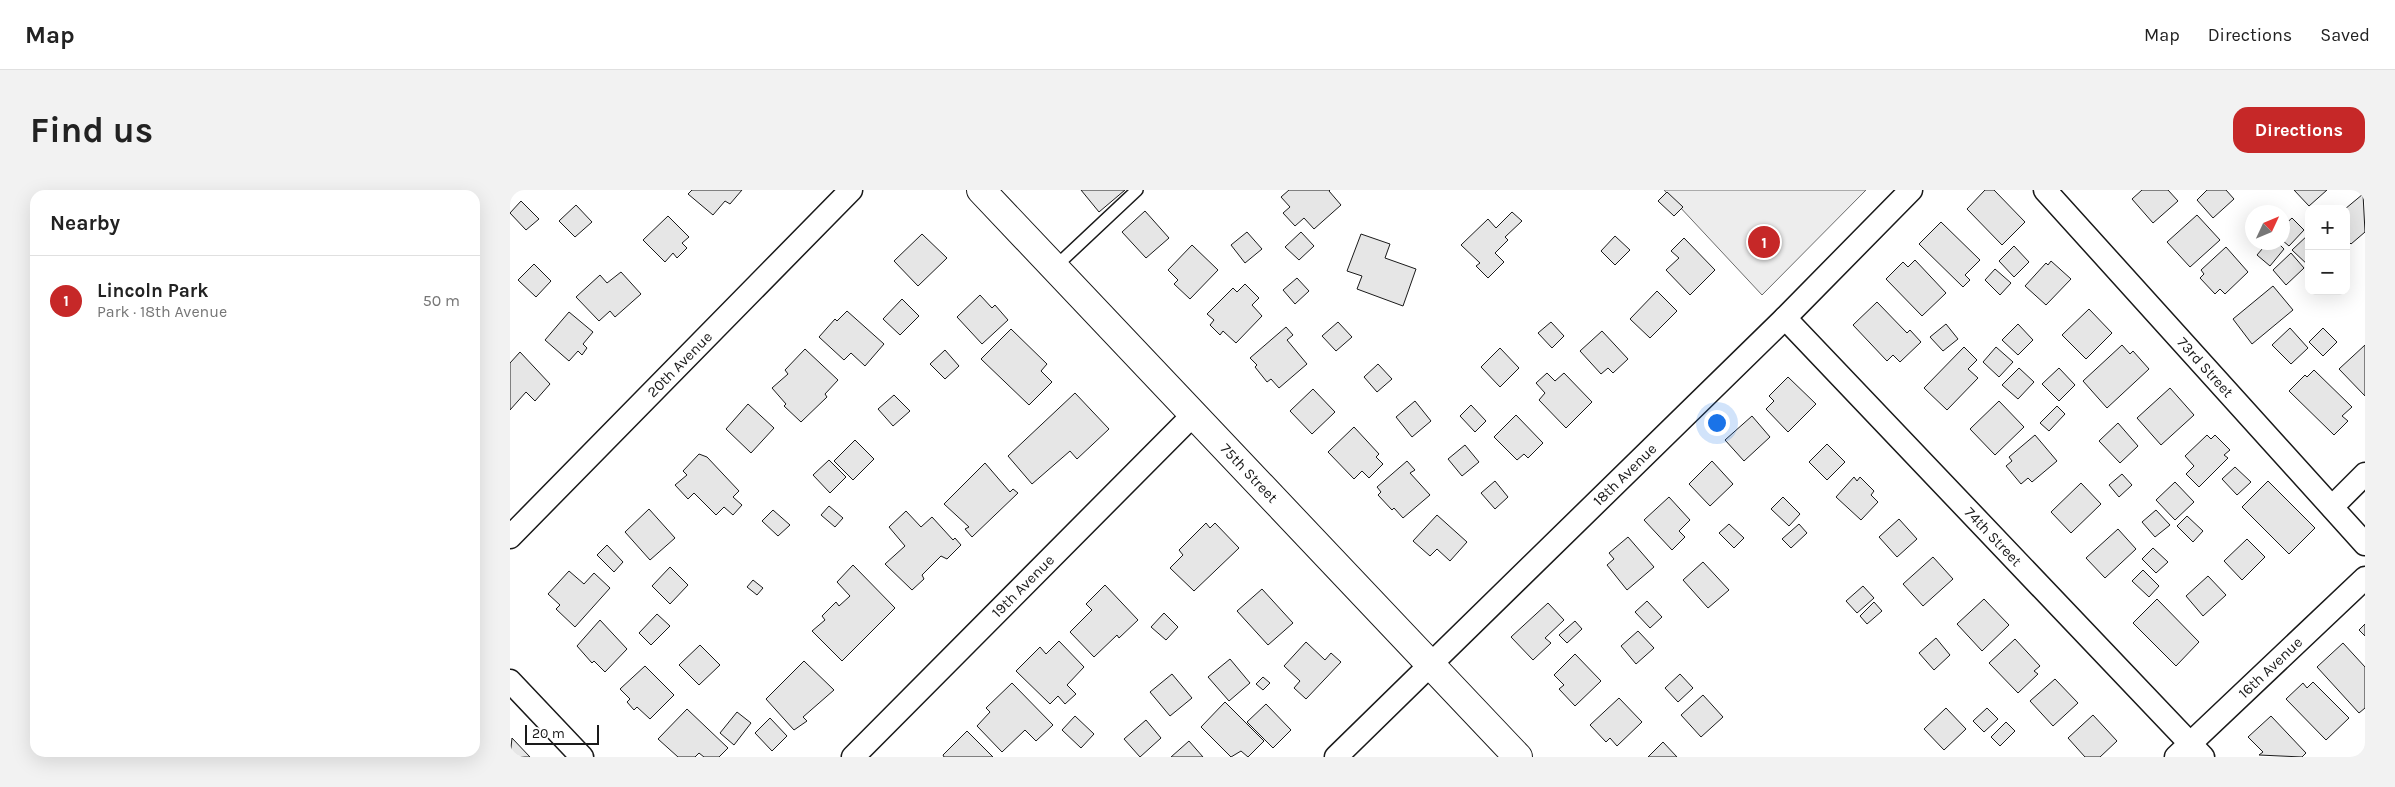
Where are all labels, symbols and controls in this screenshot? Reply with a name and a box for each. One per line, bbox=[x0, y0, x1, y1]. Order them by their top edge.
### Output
text: Map bbox=[25, 21, 75, 49]
text: Map bbox=[2144, 24, 2180, 46]
text: Directions bbox=[2208, 24, 2292, 46]
text: Saved bbox=[2320, 24, 2370, 46]
button: Directions bbox=[2233, 107, 2365, 153]
text: Find us bbox=[30, 110, 153, 151]
north arrow bbox=[2245, 205, 2290, 250]
map controls bbox=[2305, 205, 2350, 295]
button: + bbox=[2305, 205, 2350, 250]
text: Nearby bbox=[50, 211, 120, 235]
pin: 1 bbox=[1748, 223, 1780, 261]
button: − bbox=[2305, 250, 2350, 295]
text: Lincoln Park bbox=[97, 280, 209, 302]
text: 1 bbox=[63, 291, 69, 310]
text: 50 m bbox=[423, 291, 460, 310]
text: Park · 18th Avenue bbox=[97, 302, 227, 321]
street label: 20th Avenue bbox=[643, 328, 716, 401]
street label: 73rd Street bbox=[2173, 333, 2237, 401]
your location bbox=[1704, 410, 1730, 436]
street label: 75th Street bbox=[1217, 440, 1282, 507]
street label: 18th Avenue bbox=[1589, 440, 1660, 510]
street label: 74th Street bbox=[1961, 503, 2026, 570]
street label: 19th Avenue bbox=[988, 551, 1058, 621]
street label: 16th Avenue bbox=[2235, 633, 2306, 702]
scale bar bbox=[525, 722, 599, 745]
text: 20 m bbox=[532, 725, 565, 742]

